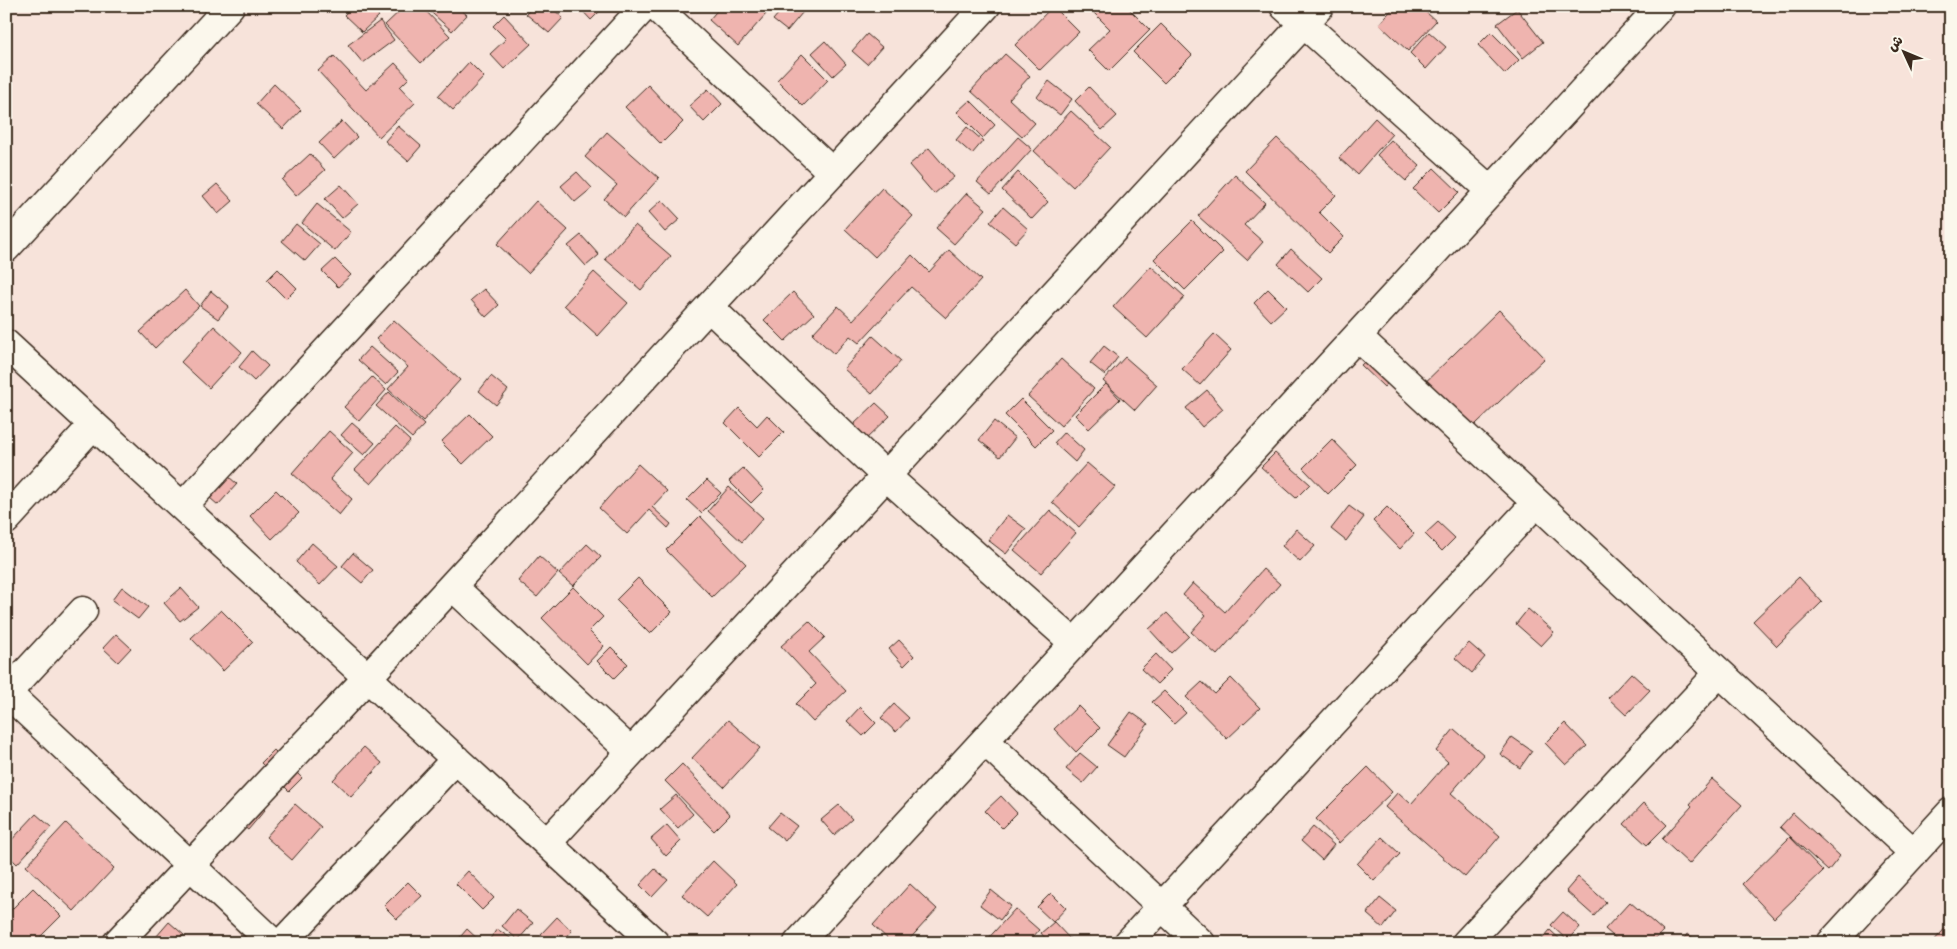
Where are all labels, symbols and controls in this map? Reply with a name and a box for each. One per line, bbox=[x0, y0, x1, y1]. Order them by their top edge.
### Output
north arrow bbox=[1880, 28, 1930, 78]
text: ش bbox=[1884, 32, 1906, 55]

